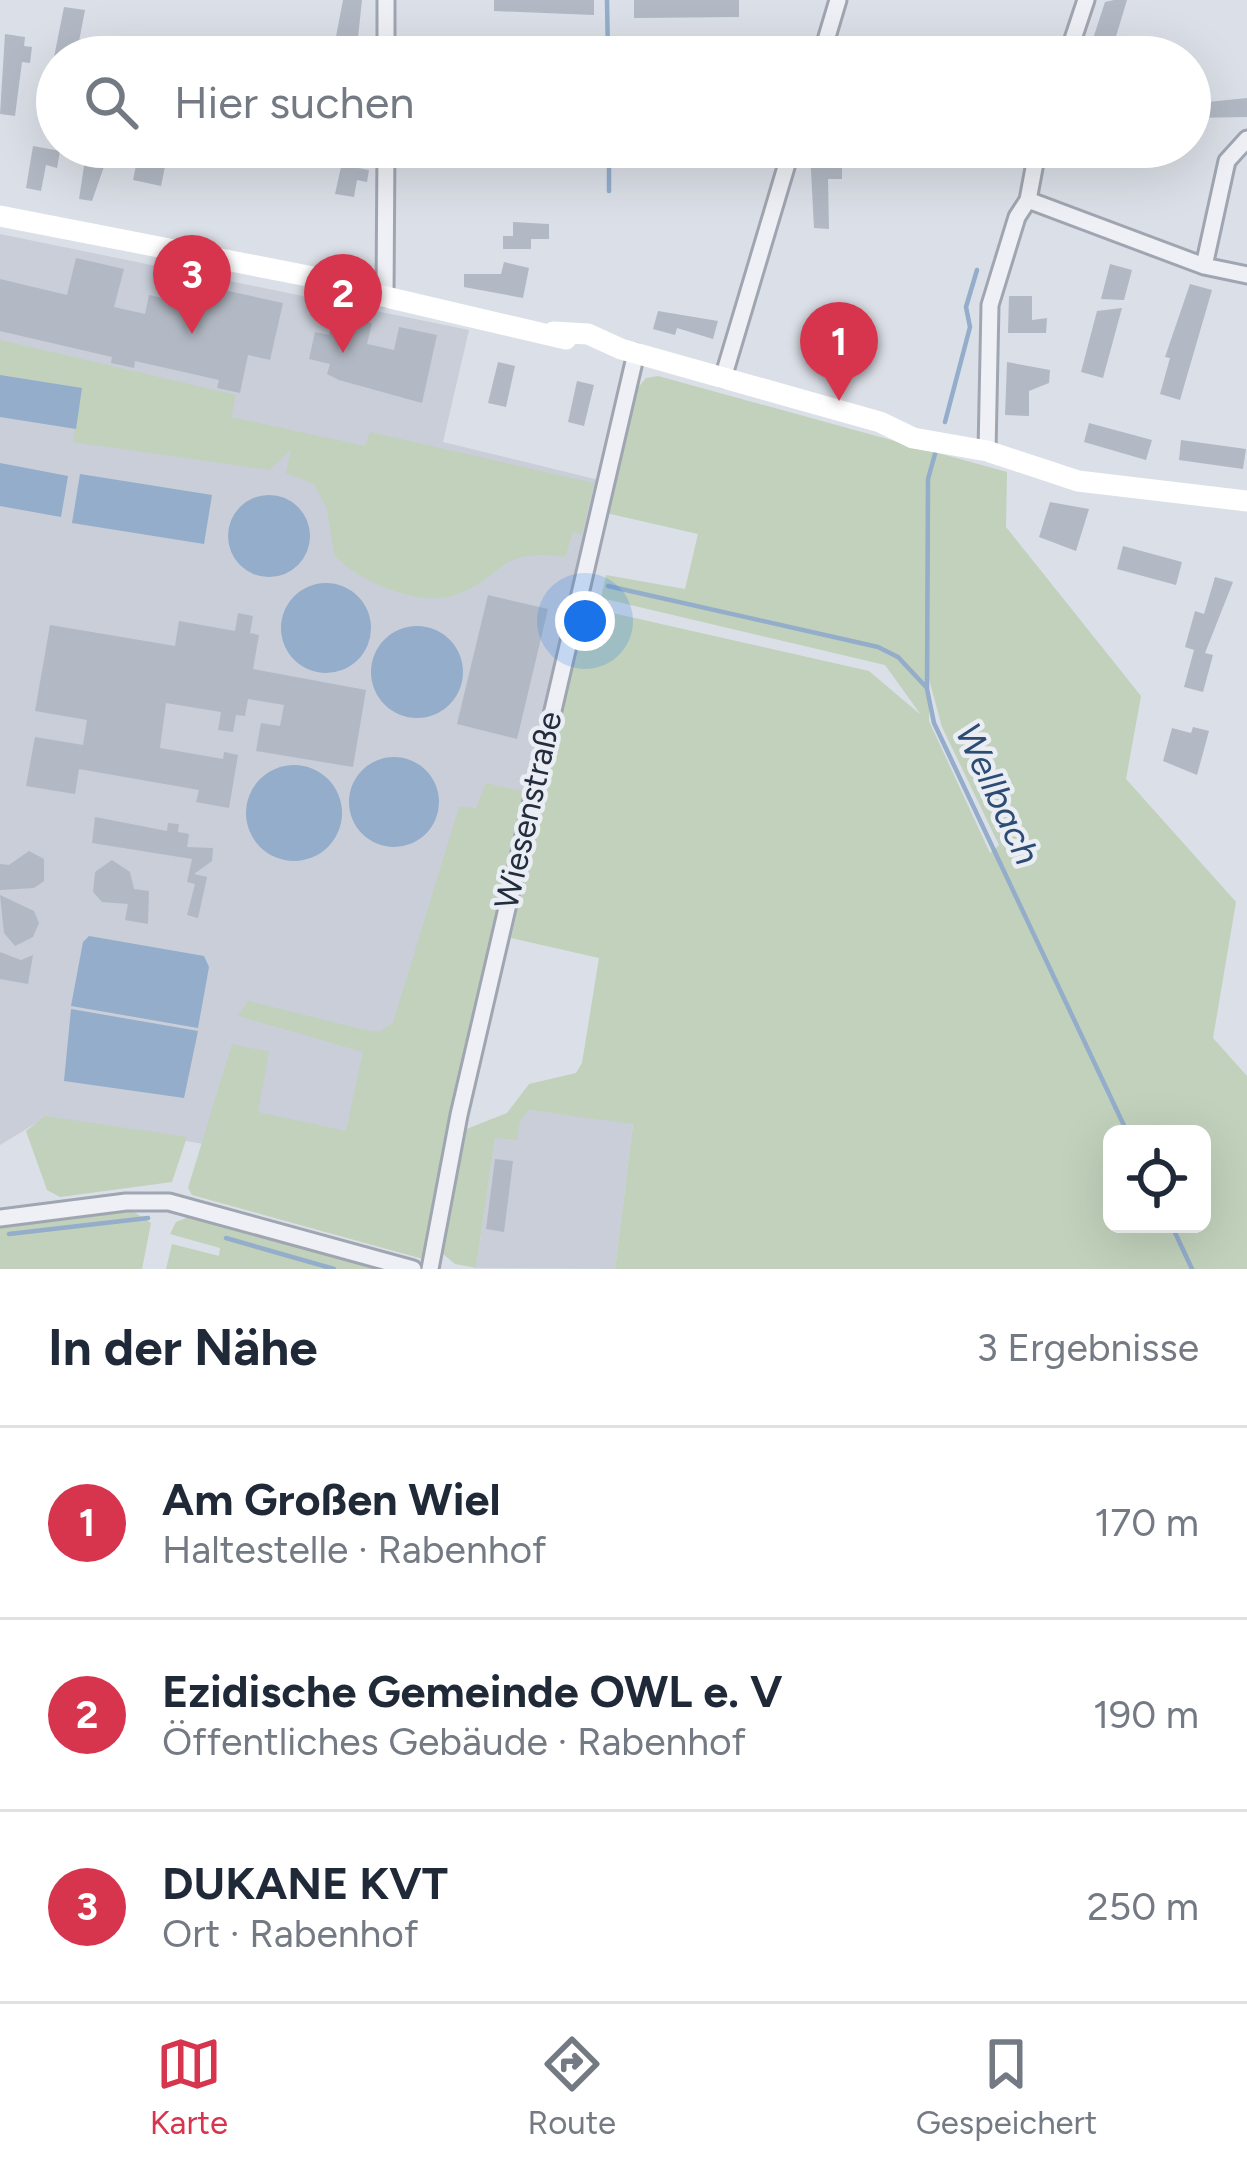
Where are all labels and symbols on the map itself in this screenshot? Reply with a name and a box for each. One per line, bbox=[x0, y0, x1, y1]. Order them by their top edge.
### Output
pin: 3 bbox=[153, 235, 231, 334]
pin: 2 bbox=[304, 254, 382, 353]
pin: 1 bbox=[800, 302, 878, 401]
your location bbox=[555, 591, 615, 651]
street label: Wiesenstraße bbox=[486, 707, 570, 913]
water label: Wellbach bbox=[947, 717, 1049, 871]

